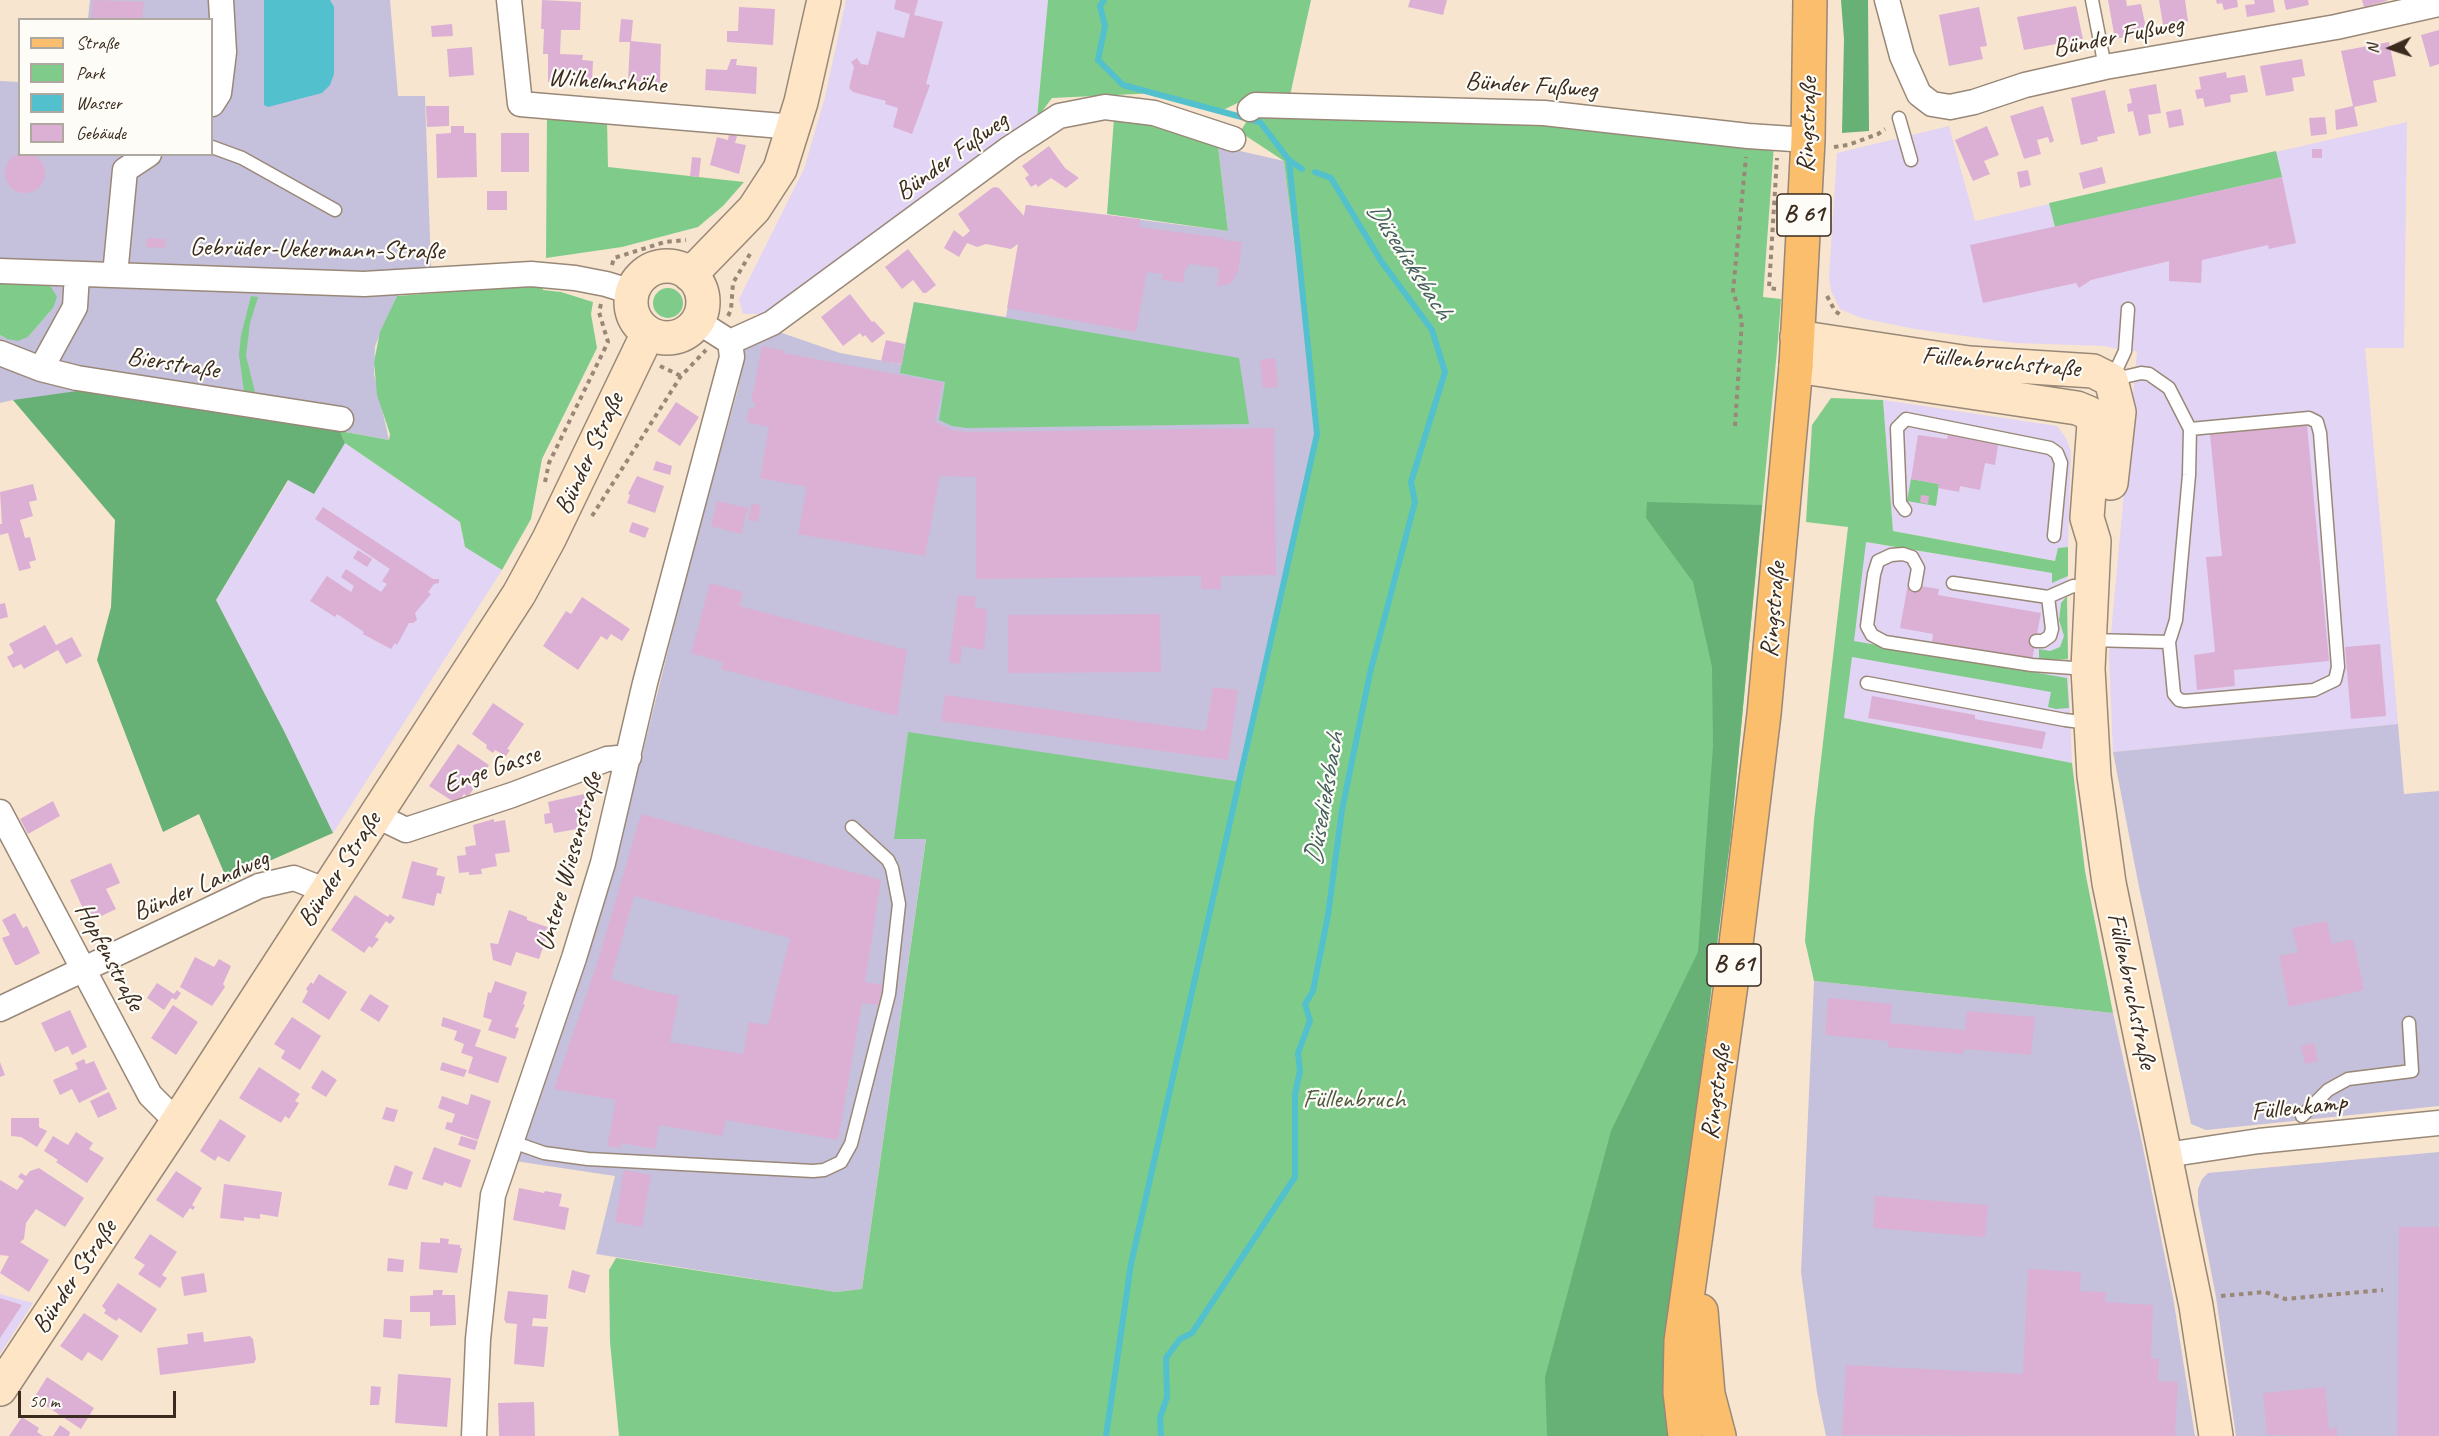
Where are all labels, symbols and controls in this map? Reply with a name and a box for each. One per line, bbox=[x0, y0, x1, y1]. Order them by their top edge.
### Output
street label: Bünder Fußweg bbox=[2050, 9, 2186, 65]
legend bbox=[18, 18, 213, 156]
north arrow bbox=[2361, 18, 2421, 78]
text: Straße bbox=[76, 32, 118, 54]
text: N bbox=[2363, 43, 2383, 54]
text: Park bbox=[76, 62, 105, 84]
street label: Wilhelmshöhe bbox=[547, 62, 667, 102]
street label: Bünder Fußweg bbox=[1464, 66, 1598, 106]
street label: Ringstraße bbox=[1791, 77, 1825, 173]
text: Wasser bbox=[76, 92, 121, 114]
street label: Bünder Fußweg bbox=[890, 106, 1014, 208]
text: Gebäude bbox=[76, 122, 126, 144]
road number: B 61 bbox=[1777, 194, 1831, 236]
water label: Düsedieksbach bbox=[1359, 196, 1459, 326]
street label: Gebrüder-Uekermann-Straße bbox=[189, 232, 445, 268]
street label: Bierstraße bbox=[125, 341, 221, 387]
street label: Füllenbruchstraße bbox=[1921, 341, 2081, 385]
street label: Bünder Straße bbox=[548, 388, 632, 520]
street label: Ringstraße bbox=[1754, 561, 1794, 659]
water label: Düsedieksbach bbox=[1297, 731, 1353, 867]
street label: Enge Gasse bbox=[440, 739, 544, 801]
street label: Untere Wiesenstraße bbox=[530, 769, 610, 955]
street label: Bünder Straße bbox=[291, 807, 389, 933]
street label: Bünder Landweg bbox=[128, 843, 274, 929]
street label: Hopfenstraße bbox=[68, 898, 150, 1016]
street label: Füllenbruchstraße bbox=[2099, 910, 2163, 1072]
road number: B 61 bbox=[1707, 944, 1761, 986]
street label: Ringstraße bbox=[1695, 1042, 1739, 1142]
park label: Füllenbruch bbox=[1303, 1084, 1405, 1116]
street label: Füllenkamp bbox=[2250, 1087, 2348, 1129]
street label: Bünder Straße bbox=[26, 1214, 124, 1340]
scale bar bbox=[21, 1379, 178, 1417]
text: 50 m bbox=[29, 1390, 60, 1412]

